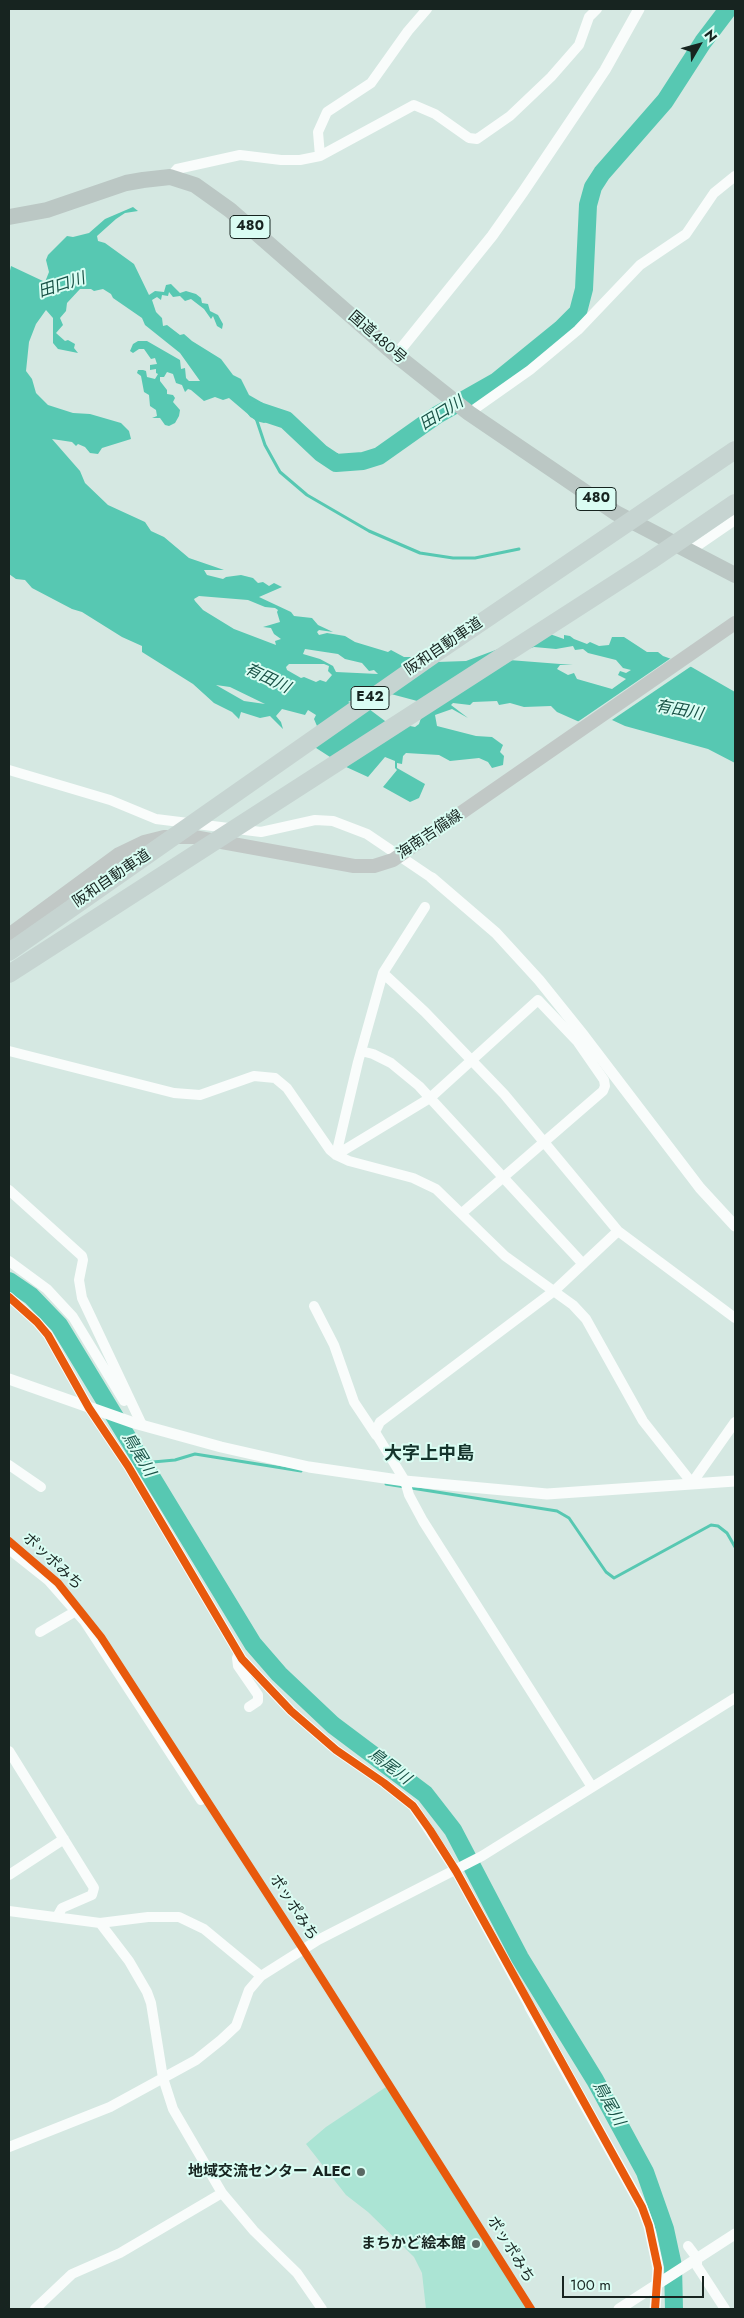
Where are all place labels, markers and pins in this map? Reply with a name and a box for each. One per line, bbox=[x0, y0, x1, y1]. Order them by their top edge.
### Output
place label: 地域交流センター ALEC bbox=[188, 2163, 351, 2181]
marker: 地域交流センター ALEC bbox=[355, 2166, 367, 2178]
place label: まちかど絵本館 bbox=[361, 2235, 466, 2253]
marker: まちかど絵本館 bbox=[470, 2238, 482, 2250]

